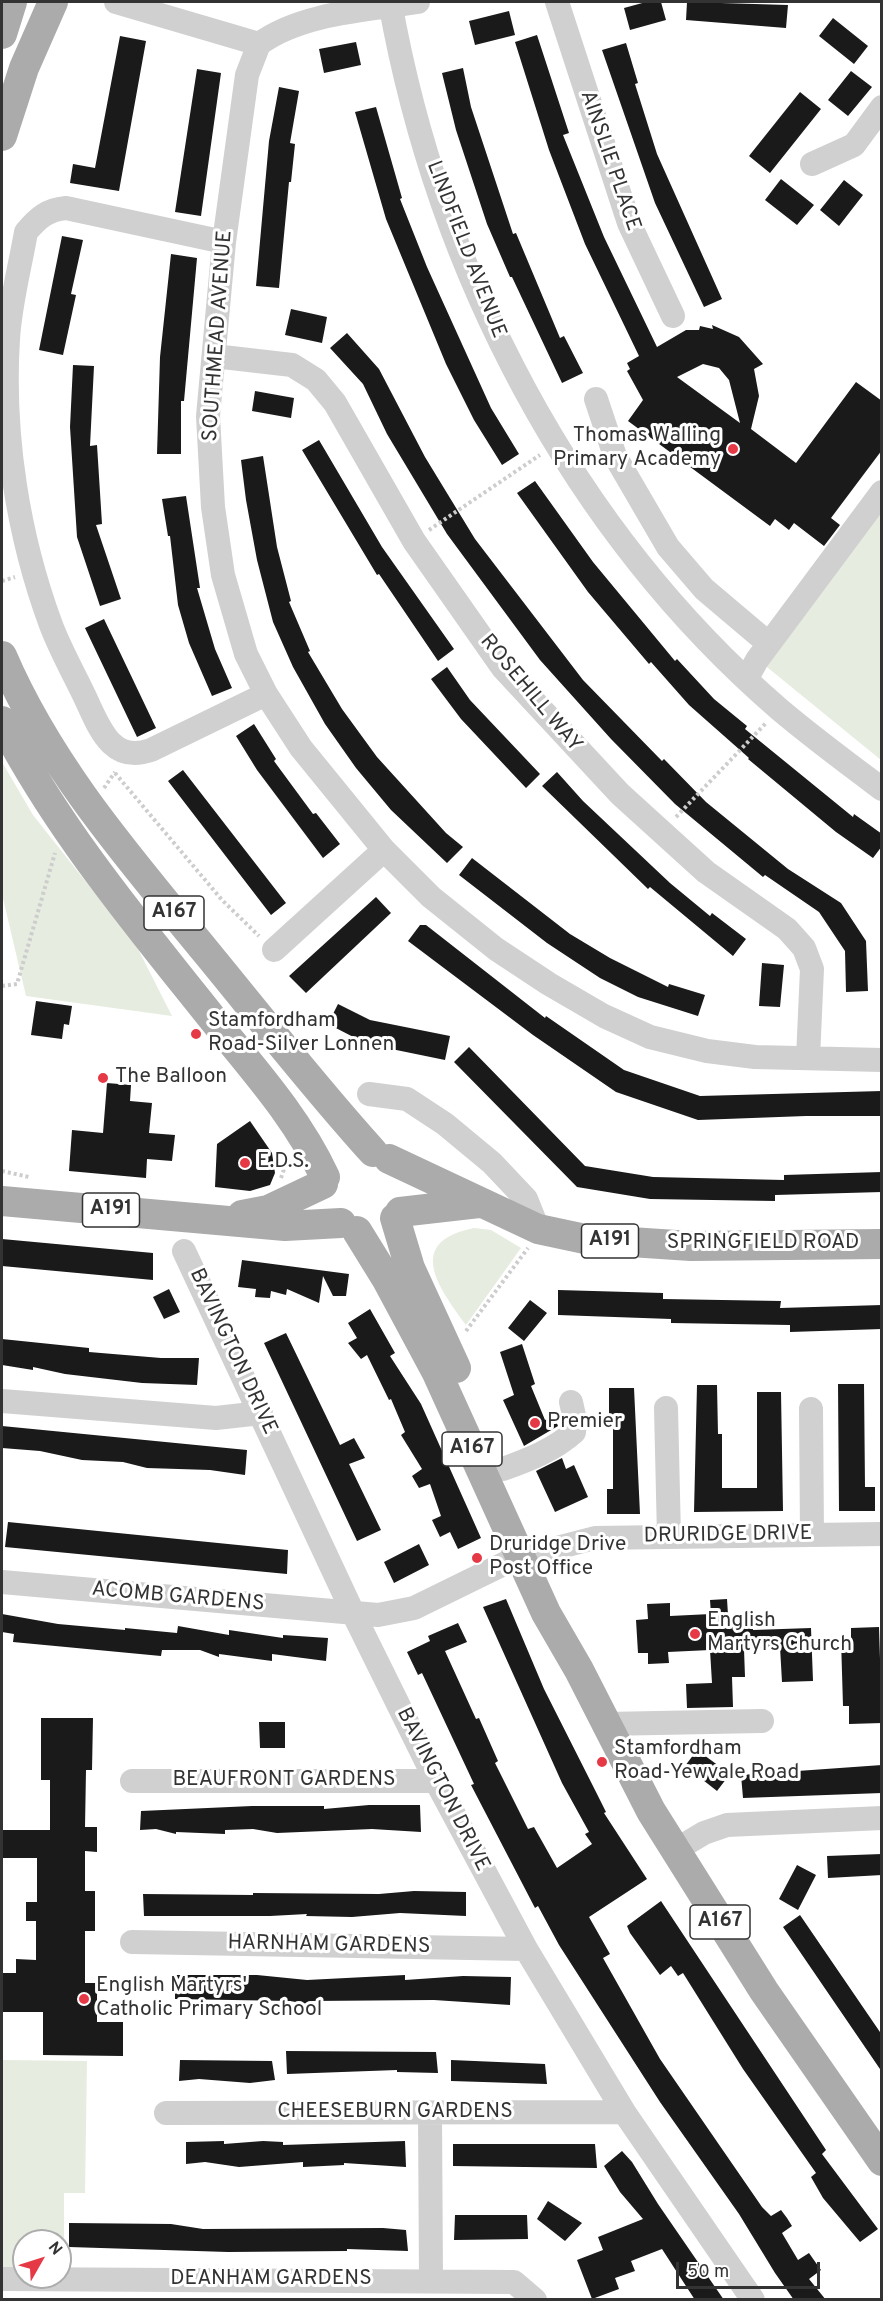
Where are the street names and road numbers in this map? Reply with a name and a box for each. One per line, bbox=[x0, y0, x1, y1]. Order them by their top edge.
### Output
street label: AINSLIE PLACE bbox=[573, 87, 645, 235]
street label: LINDFIELD AVENUE bbox=[420, 158, 510, 342]
street label: SOUTHMEAD AVENUE bbox=[199, 230, 239, 442]
street label: ROSEHILL WAY bbox=[474, 630, 586, 758]
road number: A167 bbox=[144, 896, 204, 930]
road number: A191 bbox=[82, 1193, 140, 1227]
road number: A191 bbox=[582, 1224, 638, 1258]
street label: SPRINGFIELD ROAD bbox=[667, 1231, 859, 1257]
street label: BAVINGTON DRIVE bbox=[182, 1265, 282, 1439]
road number: A167 bbox=[442, 1432, 502, 1466]
street label: DRURIDGE DRIVE bbox=[644, 1522, 812, 1550]
street label: ACOMB GARDENS bbox=[91, 1578, 265, 1618]
street label: BAVINGTON DRIVE bbox=[390, 1704, 494, 1876]
street label: BEAUFRONT GARDENS bbox=[172, 1768, 396, 1794]
road number: A167 bbox=[690, 1905, 750, 1939]
street label: HARNHAM GARDENS bbox=[227, 1932, 431, 1960]
street label: CHEESEBURN GARDENS bbox=[277, 2100, 513, 2126]
street label: DEANHAM GARDENS bbox=[170, 2267, 372, 2293]

